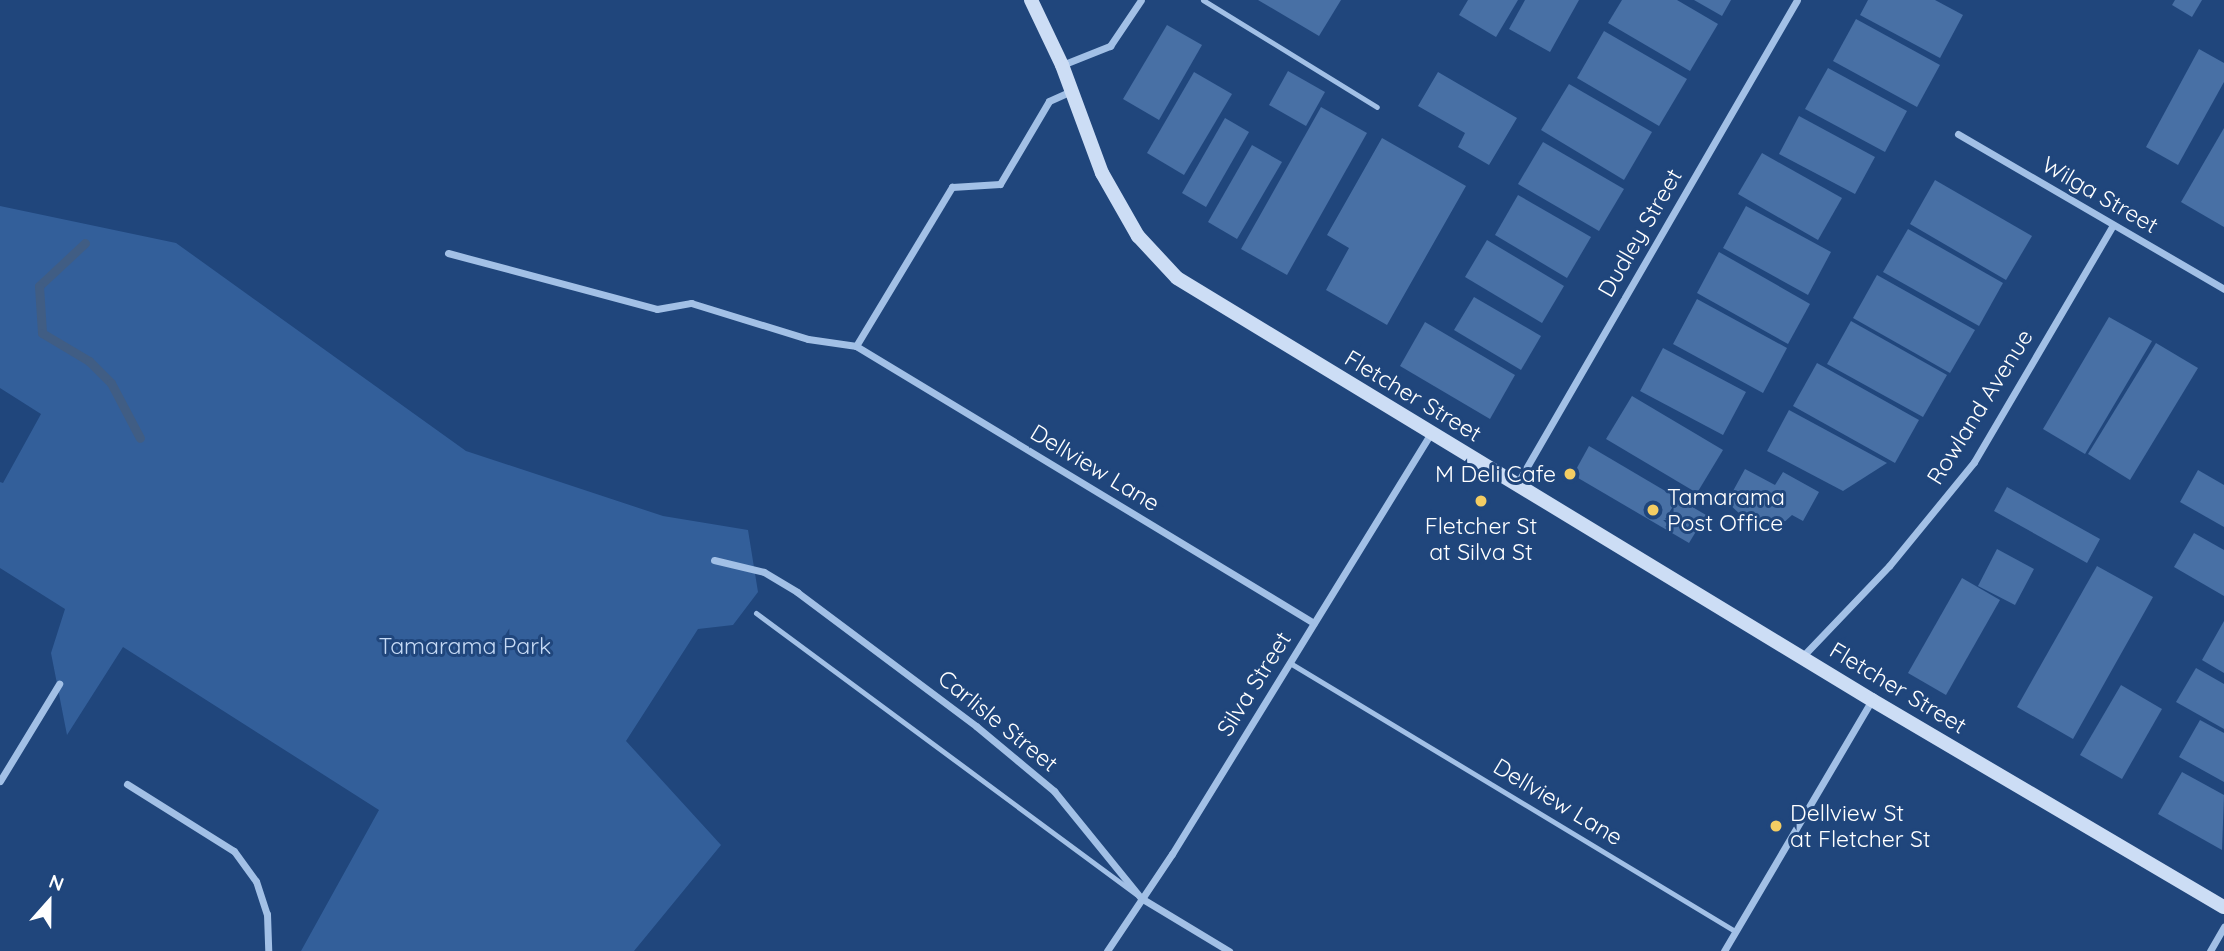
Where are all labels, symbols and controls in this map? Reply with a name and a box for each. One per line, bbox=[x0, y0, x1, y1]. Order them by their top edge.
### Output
street label: Wilga Street bbox=[2037, 151, 2163, 239]
street label: Dudley Street bbox=[1592, 164, 1688, 302]
street label: Rowland Avenue bbox=[1921, 324, 2039, 490]
street label: Fletcher Street bbox=[1340, 344, 1486, 448]
street label: Dellview Lane bbox=[1025, 419, 1165, 517]
place label: M Deli Cafe bbox=[1435, 460, 1556, 488]
marker: M Deli Cafe bbox=[1562, 466, 1578, 482]
place label: Tamarama Post Office bbox=[1667, 483, 1785, 537]
marker: Fletcher St at Silva St bbox=[1473, 493, 1489, 509]
marker: Tamarama Post Office bbox=[1645, 502, 1661, 518]
place label: Fletcher St at Silva St bbox=[1425, 512, 1537, 566]
street label: Silva Street bbox=[1211, 627, 1297, 741]
park label: Tamarama Park bbox=[379, 632, 551, 660]
street label: Fletcher Street bbox=[1825, 636, 1971, 740]
street label: Carlisle Street bbox=[933, 664, 1063, 778]
street label: Dellview Lane bbox=[1488, 753, 1628, 851]
place label: Dellview St at Fletcher St bbox=[1790, 799, 1931, 853]
marker: Dellview St at Fletcher St bbox=[1768, 818, 1784, 834]
north arrow bbox=[14, 867, 84, 937]
text: N bbox=[46, 869, 67, 896]

